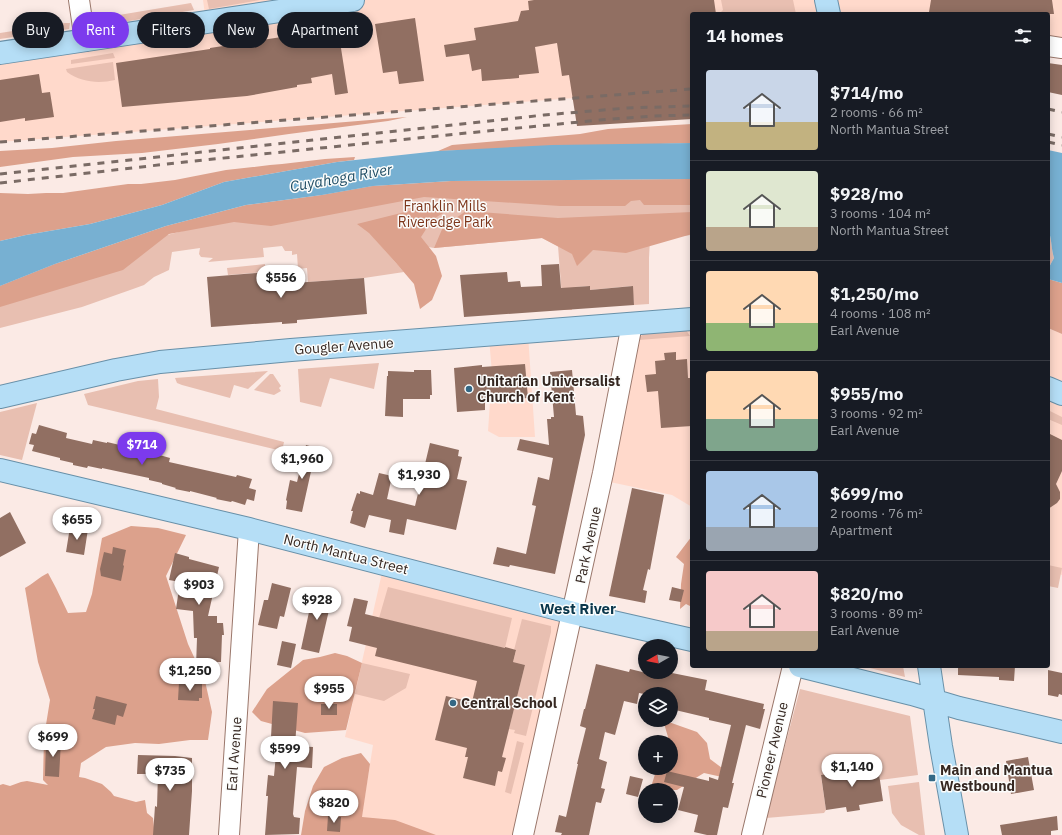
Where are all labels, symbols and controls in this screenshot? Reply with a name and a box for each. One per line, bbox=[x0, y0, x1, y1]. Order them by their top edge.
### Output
chip: Buy bbox=[12, 12, 64, 48]
chip: Rent bbox=[72, 12, 129, 48]
chip: Filters bbox=[137, 12, 205, 48]
chip: New bbox=[213, 12, 269, 48]
chip: Apartment bbox=[277, 12, 373, 48]
text: 14 homes bbox=[706, 25, 783, 47]
icon: filters bbox=[1012, 25, 1034, 47]
text: $714/mo bbox=[830, 82, 903, 104]
icon: home bbox=[738, 86, 786, 134]
text: 2 rooms · 66 m² bbox=[830, 104, 923, 121]
text: North Mantua Street bbox=[830, 121, 949, 138]
water label: Cuyahoga River bbox=[288, 159, 394, 196]
text: $928/mo bbox=[830, 183, 903, 205]
icon: home bbox=[738, 187, 786, 235]
park label: Franklin Mills Riveredge Park bbox=[398, 197, 493, 231]
text: 3 rooms · 104 m² bbox=[830, 205, 931, 222]
text: North Mantua Street bbox=[830, 222, 949, 239]
pin: $556 bbox=[257, 265, 305, 299]
text: $556 bbox=[265, 269, 297, 286]
text: $1,250/mo bbox=[830, 283, 919, 305]
icon: home bbox=[738, 287, 786, 335]
text: 4 rooms · 108 m² bbox=[830, 305, 931, 322]
text: Earl Avenue bbox=[830, 322, 899, 339]
street label: Gougler Avenue bbox=[294, 334, 395, 358]
place label: Unitarian Universalist Church of Kent bbox=[477, 372, 620, 406]
text: $955/mo bbox=[830, 383, 903, 405]
marker: Unitarian Universalist Church of Kent bbox=[464, 384, 474, 394]
icon: home bbox=[738, 387, 786, 435]
text: 3 rooms · 92 m² bbox=[830, 405, 923, 422]
text: Earl Avenue bbox=[830, 422, 899, 439]
pin: $714 bbox=[118, 432, 166, 466]
text: $714 bbox=[126, 436, 158, 453]
pin: $1,960 bbox=[269, 446, 335, 480]
text: $1,960 bbox=[280, 450, 324, 467]
pin: $1,930 bbox=[386, 462, 452, 496]
text: $1,930 bbox=[397, 466, 441, 483]
text: $699/mo bbox=[830, 483, 903, 505]
icon: home bbox=[738, 487, 786, 535]
street label: Park Avenue bbox=[571, 504, 605, 585]
text: 2 rooms · 76 m² bbox=[830, 505, 923, 522]
pin: $655 bbox=[53, 507, 101, 541]
text: $655 bbox=[61, 511, 93, 528]
text: Apartment bbox=[830, 522, 893, 539]
street label: North Mantua Street bbox=[282, 530, 410, 578]
pin: $903 bbox=[175, 572, 223, 606]
text: $903 bbox=[183, 576, 215, 593]
text: $820/mo bbox=[830, 583, 903, 605]
pin: $928 bbox=[293, 587, 341, 621]
icon: home bbox=[738, 587, 786, 635]
text: $928 bbox=[301, 591, 333, 608]
district label: West River bbox=[540, 599, 616, 618]
text: 3 rooms · 89 m² bbox=[830, 605, 923, 622]
text: Earl Avenue bbox=[830, 622, 899, 639]
north arrow bbox=[638, 639, 678, 679]
map controls bbox=[638, 639, 678, 823]
pin: $1,250 bbox=[157, 658, 223, 692]
text: $1,250 bbox=[168, 662, 212, 679]
pin: $955 bbox=[305, 676, 353, 710]
text: $955 bbox=[313, 680, 345, 697]
button: layers bbox=[638, 687, 678, 727]
place label: Central School bbox=[461, 694, 557, 712]
marker: Central School bbox=[448, 698, 458, 708]
street label: Pioneer Avenue bbox=[752, 700, 792, 800]
street label: Earl Avenue bbox=[222, 716, 246, 792]
pin: $699 bbox=[29, 724, 77, 758]
text: $699 bbox=[37, 728, 69, 745]
button: + bbox=[638, 735, 678, 775]
pin: $599 bbox=[261, 736, 309, 770]
text: $599 bbox=[269, 740, 301, 757]
pin: $1,140 bbox=[819, 754, 885, 788]
pin: $735 bbox=[146, 758, 194, 792]
text: $1,140 bbox=[830, 758, 874, 775]
place label: Main and Mantua Westbound bbox=[940, 761, 1053, 795]
text: $735 bbox=[154, 762, 186, 779]
marker: Main and Mantua Westbound bbox=[927, 773, 937, 783]
button: − bbox=[638, 783, 678, 823]
pin: $820 bbox=[310, 790, 358, 824]
text: $820 bbox=[318, 794, 350, 811]

